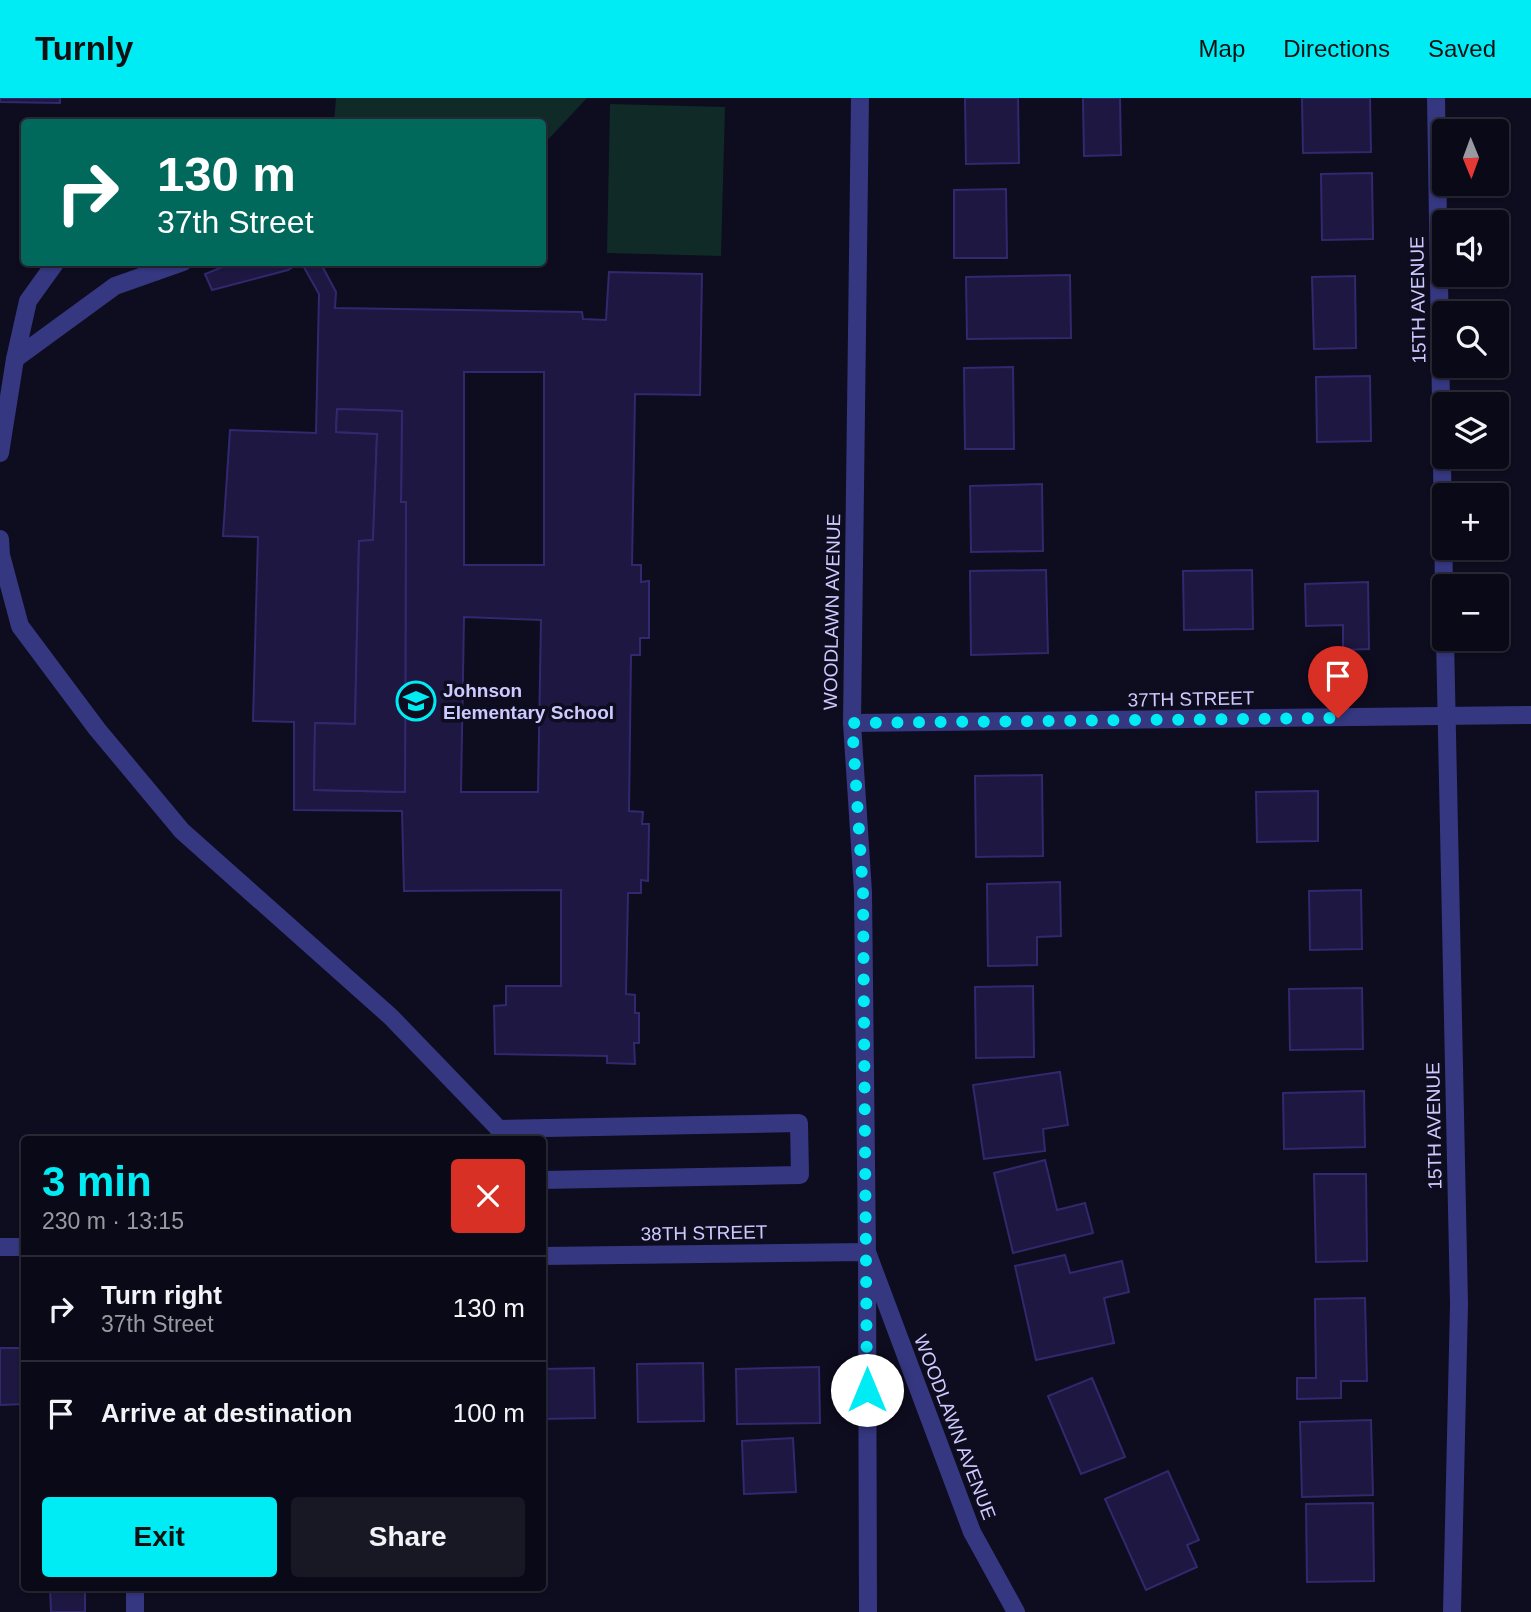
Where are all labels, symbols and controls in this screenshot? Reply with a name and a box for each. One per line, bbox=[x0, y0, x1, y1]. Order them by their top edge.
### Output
text: Turnly bbox=[35, 30, 133, 67]
text: Map bbox=[1199, 35, 1245, 62]
text: Directions bbox=[1283, 35, 1390, 62]
text: Saved bbox=[1428, 35, 1496, 62]
north arrow bbox=[1432, 119, 1508, 196]
map controls bbox=[1432, 119, 1509, 651]
icon: right bbox=[42, 147, 133, 238]
text: 130 m bbox=[157, 147, 296, 201]
text: 37th Street bbox=[157, 204, 314, 240]
button: sound bbox=[1432, 210, 1509, 287]
street label: 15TH AVENUE bbox=[1406, 236, 1430, 364]
button: search bbox=[1432, 301, 1509, 378]
button: layers bbox=[1432, 392, 1509, 469]
button: + bbox=[1432, 483, 1509, 560]
street label: WOODLAWN AVENUE bbox=[820, 514, 844, 710]
button: − bbox=[1432, 574, 1509, 651]
pin bbox=[1308, 646, 1368, 718]
icon: arrive bbox=[1319, 657, 1357, 695]
school or university icon: Johnson Elementary School bbox=[395, 680, 437, 722]
place label: Johnson Elementary School bbox=[443, 680, 614, 723]
street label: 37TH STREET bbox=[1127, 687, 1255, 711]
street label: 15TH AVENUE bbox=[1422, 1062, 1446, 1190]
text: 3 min bbox=[42, 1158, 152, 1205]
button: close bbox=[451, 1159, 525, 1233]
text: 230 m · 13:15 bbox=[42, 1208, 184, 1234]
street label: 38TH STREET bbox=[640, 1221, 768, 1245]
text: Turn right bbox=[101, 1280, 222, 1310]
icon: right bbox=[42, 1290, 80, 1328]
text: 130 m bbox=[453, 1293, 525, 1323]
text: 37th Street bbox=[101, 1311, 214, 1337]
street label: WOODLAWN AVENUE bbox=[910, 1332, 1000, 1522]
position arrow bbox=[830, 1353, 904, 1427]
icon: arrive bbox=[42, 1395, 80, 1433]
text: Arrive at destination bbox=[101, 1398, 352, 1428]
text: 100 m bbox=[453, 1398, 525, 1428]
button: Exit bbox=[42, 1497, 277, 1577]
button: Share bbox=[291, 1497, 525, 1577]

